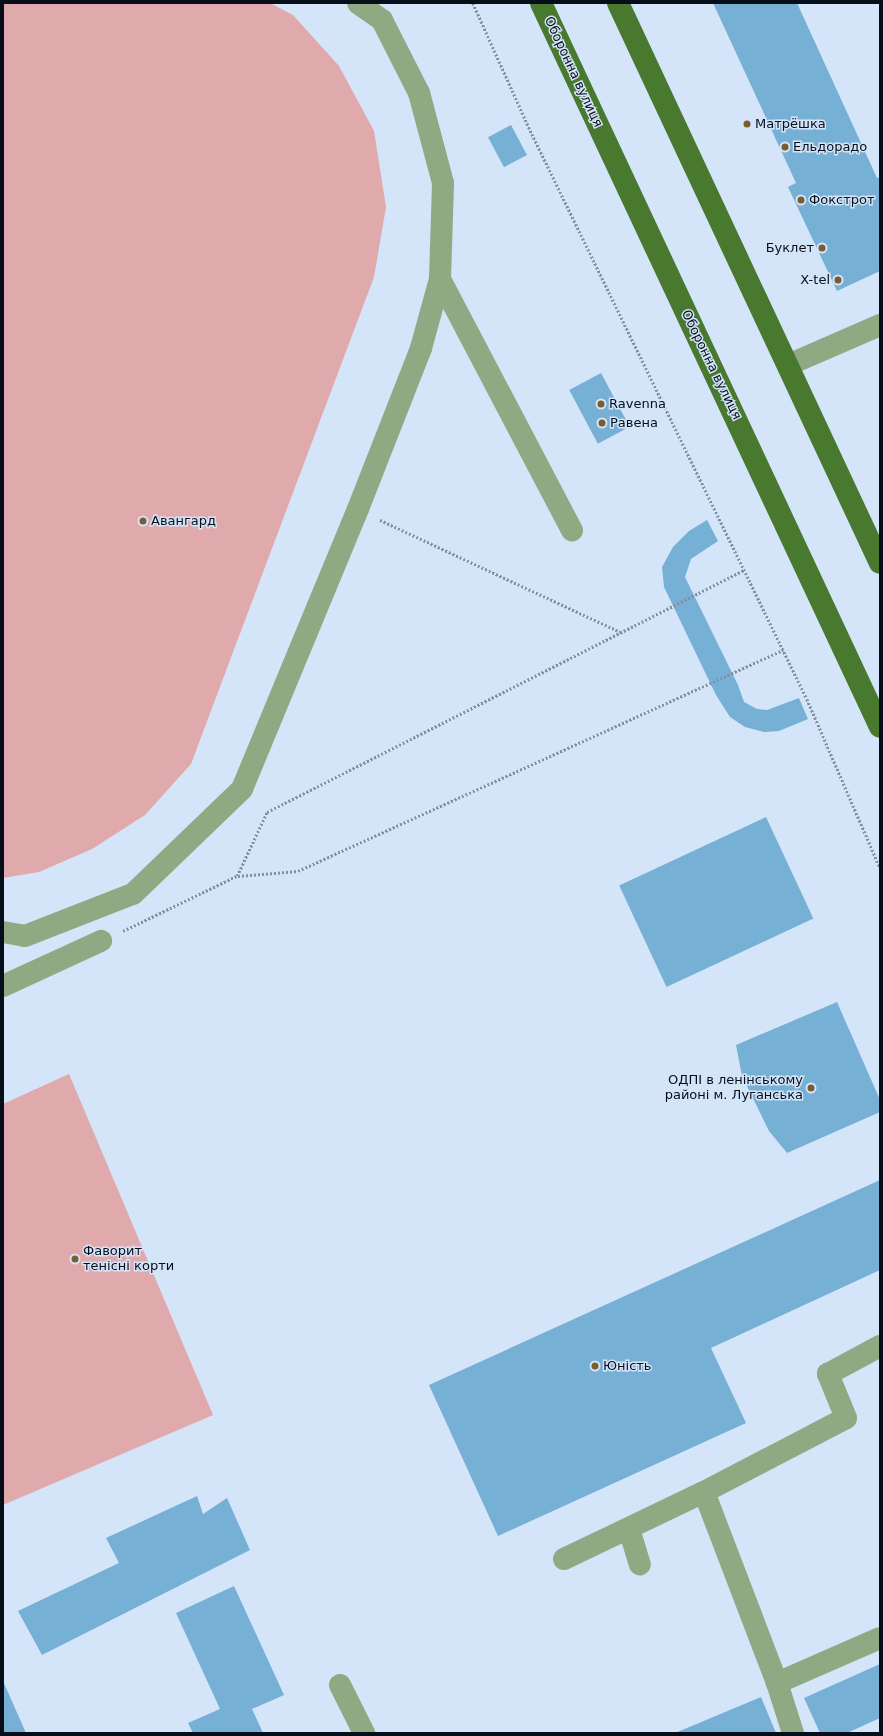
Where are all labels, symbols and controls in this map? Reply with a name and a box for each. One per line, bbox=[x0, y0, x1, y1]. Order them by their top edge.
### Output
street label: Оборонна вулиця bbox=[541, 14, 605, 130]
place label: Матрёшка bbox=[755, 116, 826, 132]
marker: Матрёшка bbox=[742, 119, 752, 129]
place label: Ельдорадо bbox=[793, 139, 867, 155]
marker: Ельдорадо bbox=[780, 142, 790, 152]
place label: Фокстрот bbox=[809, 192, 874, 208]
marker: Фокстрот bbox=[796, 195, 806, 205]
place label: Буклет bbox=[766, 240, 814, 256]
marker: Буклет bbox=[817, 243, 827, 253]
place label: X-tel bbox=[800, 272, 830, 288]
marker: X-tel bbox=[833, 275, 843, 285]
street label: Оборонна вулиця bbox=[678, 308, 744, 422]
place label: Ravenna bbox=[609, 396, 666, 412]
marker: Ravenna bbox=[596, 399, 606, 409]
place label: Равена bbox=[610, 415, 658, 431]
marker: Равена bbox=[597, 418, 607, 428]
place label: Авангард bbox=[151, 513, 216, 529]
marker: Авангард bbox=[138, 516, 148, 526]
place label: ОДПІ в ленінському районі м. Луганська bbox=[665, 1073, 803, 1104]
marker: ОДПІ в ленінському районі м. Луганська bbox=[806, 1083, 816, 1093]
place label: Фаворит тенісні корти bbox=[83, 1244, 174, 1275]
marker: Фаворит тенісні корти bbox=[70, 1254, 80, 1264]
place label: Юність bbox=[603, 1358, 652, 1374]
marker: Юність bbox=[590, 1361, 600, 1371]

